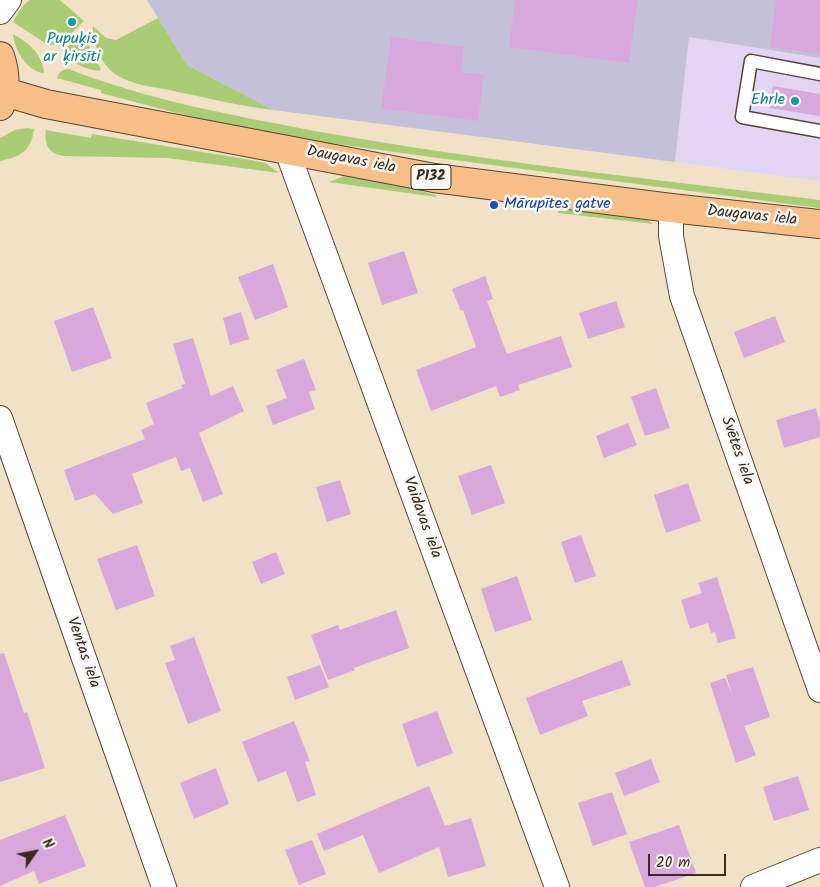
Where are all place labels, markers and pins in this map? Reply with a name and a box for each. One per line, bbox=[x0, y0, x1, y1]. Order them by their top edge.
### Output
marker: Pupuķis ar ķirsīti bbox=[66, 16, 78, 28]
place label: Pupuķis ar ķirsīti bbox=[44, 30, 100, 68]
place label: Ehrle bbox=[751, 91, 785, 111]
marker: Ehrle bbox=[789, 95, 801, 107]
place label: Mārupītes gatve bbox=[504, 195, 610, 215]
marker: Mārupītes gatve bbox=[488, 199, 500, 211]

